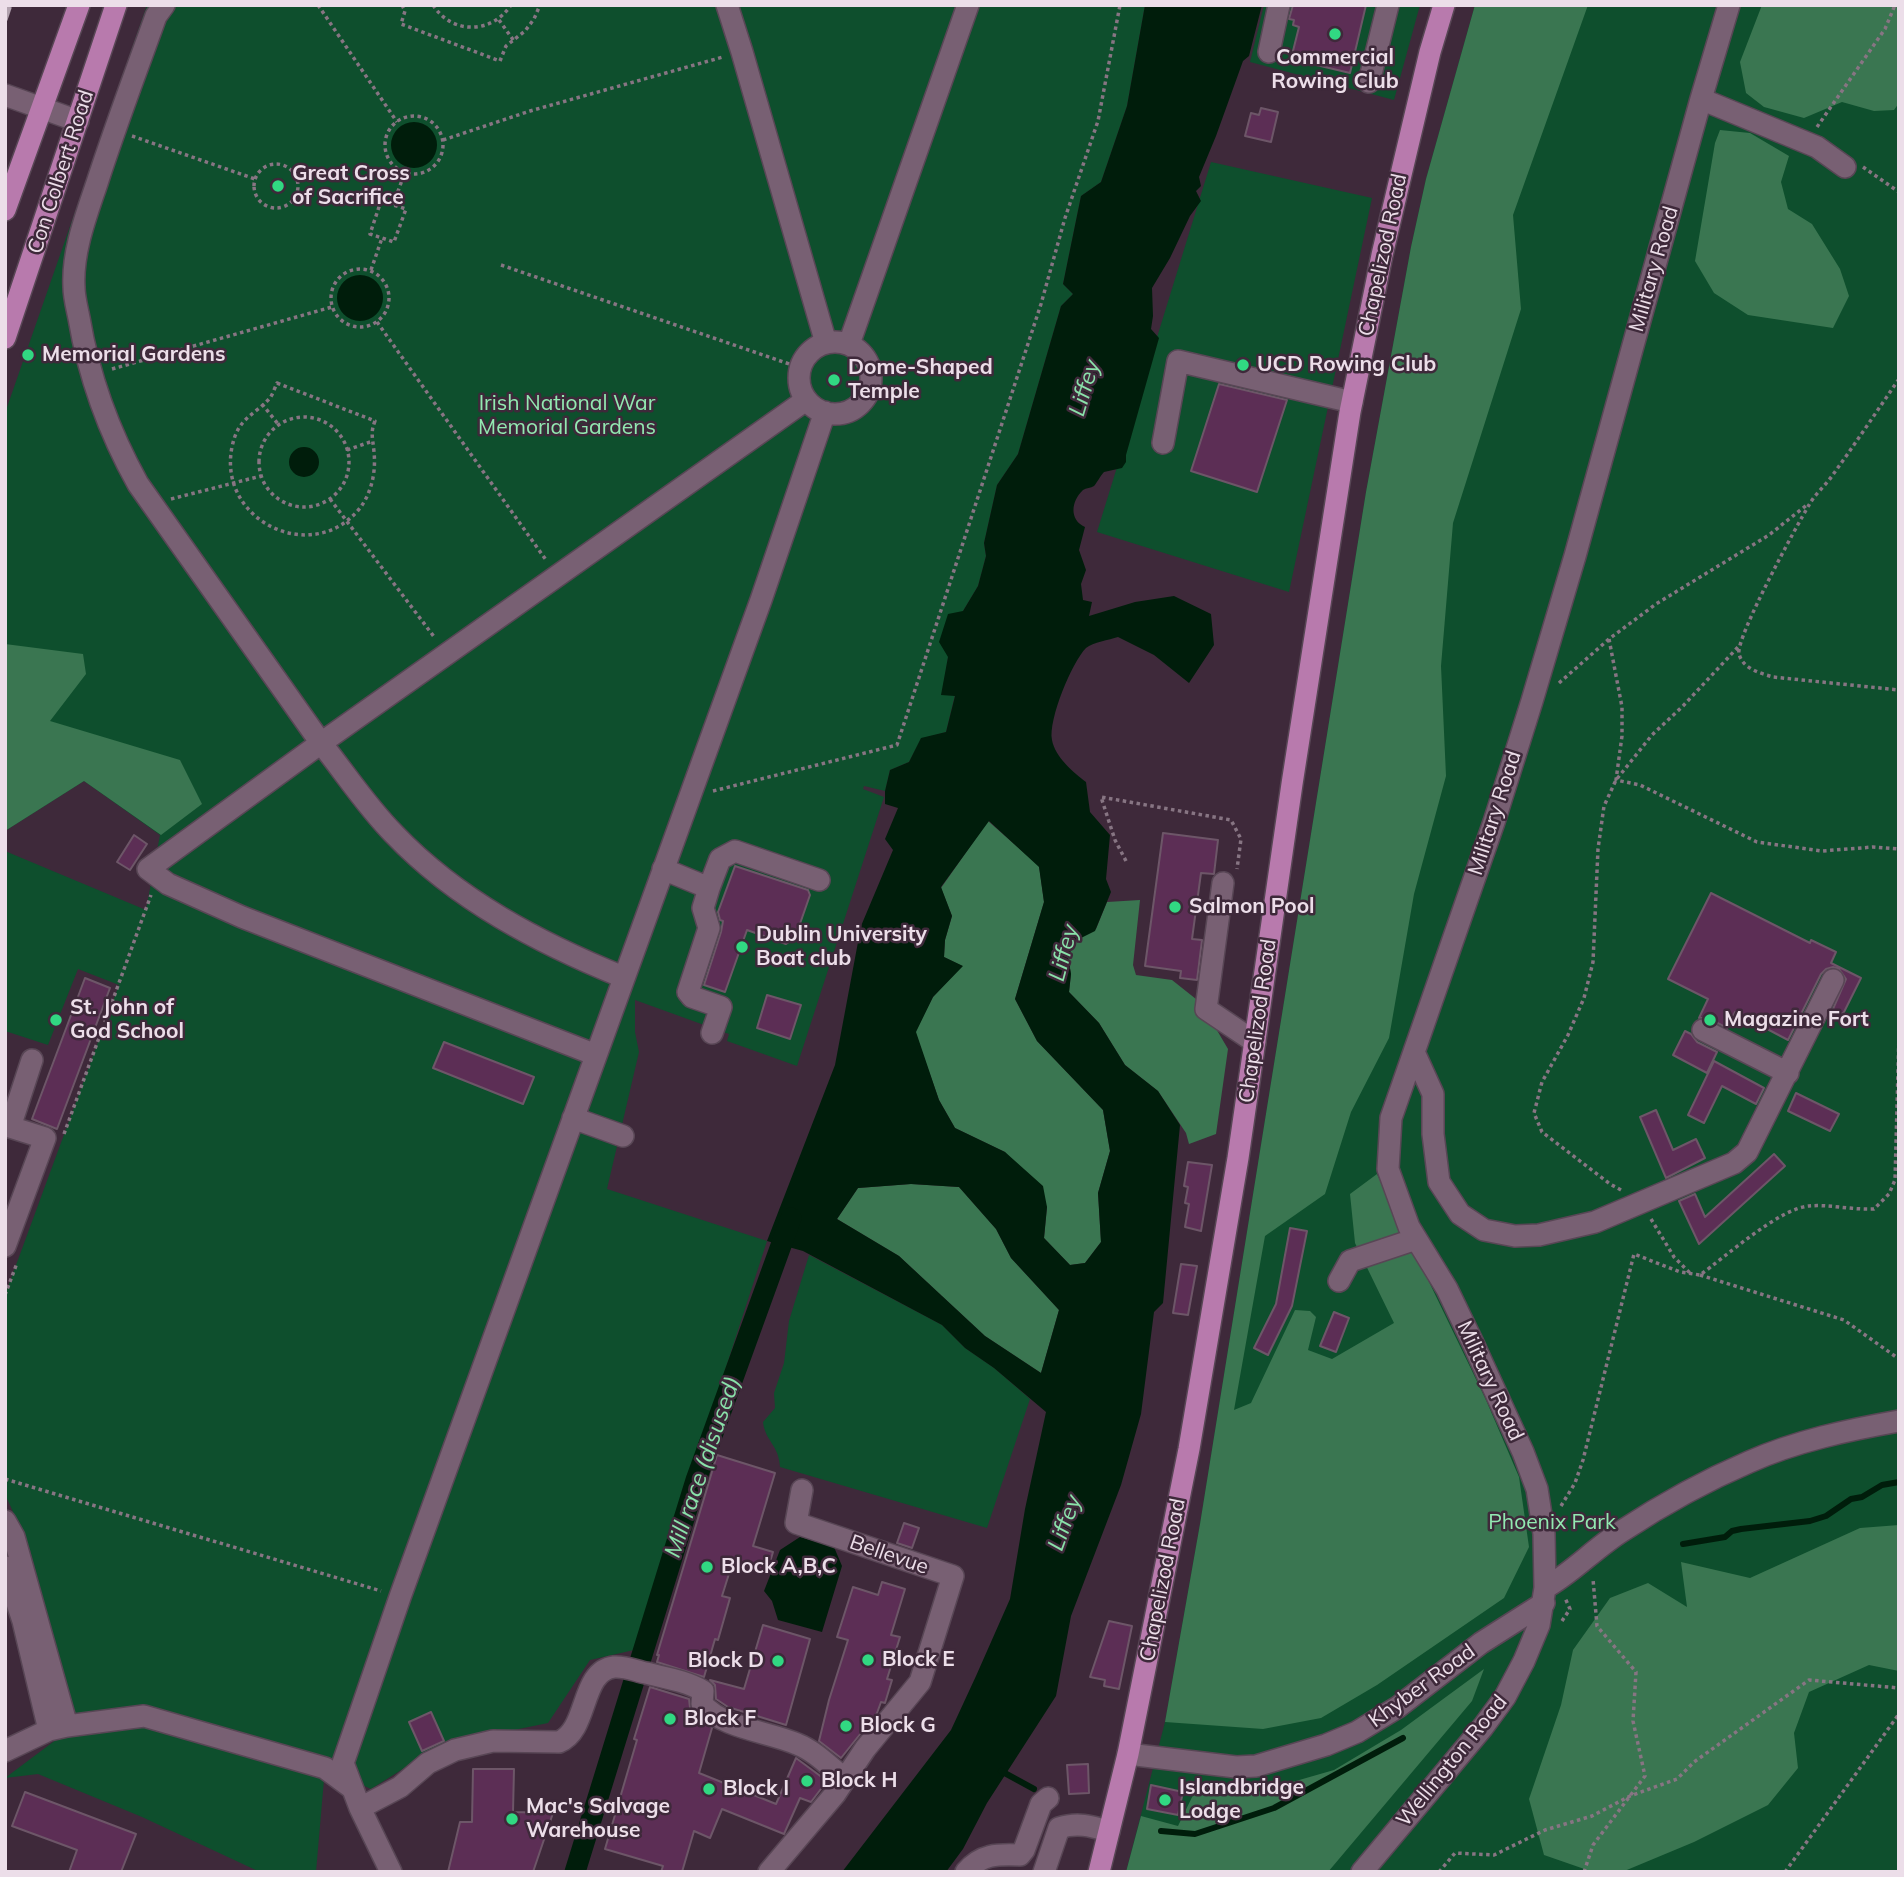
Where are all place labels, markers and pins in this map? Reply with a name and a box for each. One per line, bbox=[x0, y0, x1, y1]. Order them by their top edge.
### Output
marker: Commercial Rowing Club bbox=[1327, 26, 1343, 42]
place label: Commercial Rowing Club bbox=[1271, 45, 1399, 95]
place label: Great Cross of Sacrifice bbox=[292, 161, 410, 211]
marker: Great Cross of Sacrifice bbox=[270, 178, 286, 194]
place label: Memorial Gardens bbox=[42, 342, 225, 368]
marker: Memorial Gardens bbox=[20, 347, 36, 363]
place label: UCD Rowing Club bbox=[1257, 352, 1436, 378]
place label: Dome-Shaped Temple bbox=[848, 355, 993, 405]
marker: UCD Rowing Club bbox=[1235, 357, 1251, 373]
marker: Dome-Shaped Temple bbox=[826, 372, 842, 388]
place label: Salmon Pool bbox=[1189, 894, 1315, 920]
marker: Salmon Pool bbox=[1167, 899, 1183, 915]
place label: Dublin University Boat club bbox=[756, 922, 927, 972]
marker: Dublin University Boat club bbox=[734, 939, 750, 955]
place label: St. John of God School bbox=[70, 995, 184, 1045]
place label: Magazine Fort bbox=[1724, 1007, 1869, 1033]
marker: St. John of God School bbox=[48, 1012, 64, 1028]
marker: Magazine Fort bbox=[1702, 1012, 1718, 1028]
place label: Block A,B,C bbox=[721, 1554, 836, 1580]
marker: Block A,B,C bbox=[699, 1559, 715, 1575]
place label: Block E bbox=[882, 1647, 955, 1673]
place label: Block D bbox=[688, 1648, 764, 1674]
marker: Block E bbox=[860, 1652, 876, 1668]
marker: Block D bbox=[770, 1653, 786, 1669]
place label: Block F bbox=[684, 1706, 756, 1732]
marker: Block F bbox=[662, 1711, 678, 1727]
place label: Block G bbox=[860, 1713, 936, 1739]
marker: Block G bbox=[838, 1718, 854, 1734]
place label: Block H bbox=[821, 1768, 898, 1794]
marker: Block H bbox=[799, 1773, 815, 1789]
place label: Islandbridge Lodge bbox=[1179, 1775, 1304, 1825]
place label: Block I bbox=[723, 1776, 789, 1802]
marker: Block I bbox=[701, 1781, 717, 1797]
marker: Islandbridge Lodge bbox=[1157, 1792, 1173, 1808]
place label: Mac's Salvage Warehouse bbox=[526, 1794, 670, 1844]
marker: Mac's Salvage Warehouse bbox=[504, 1811, 520, 1827]

